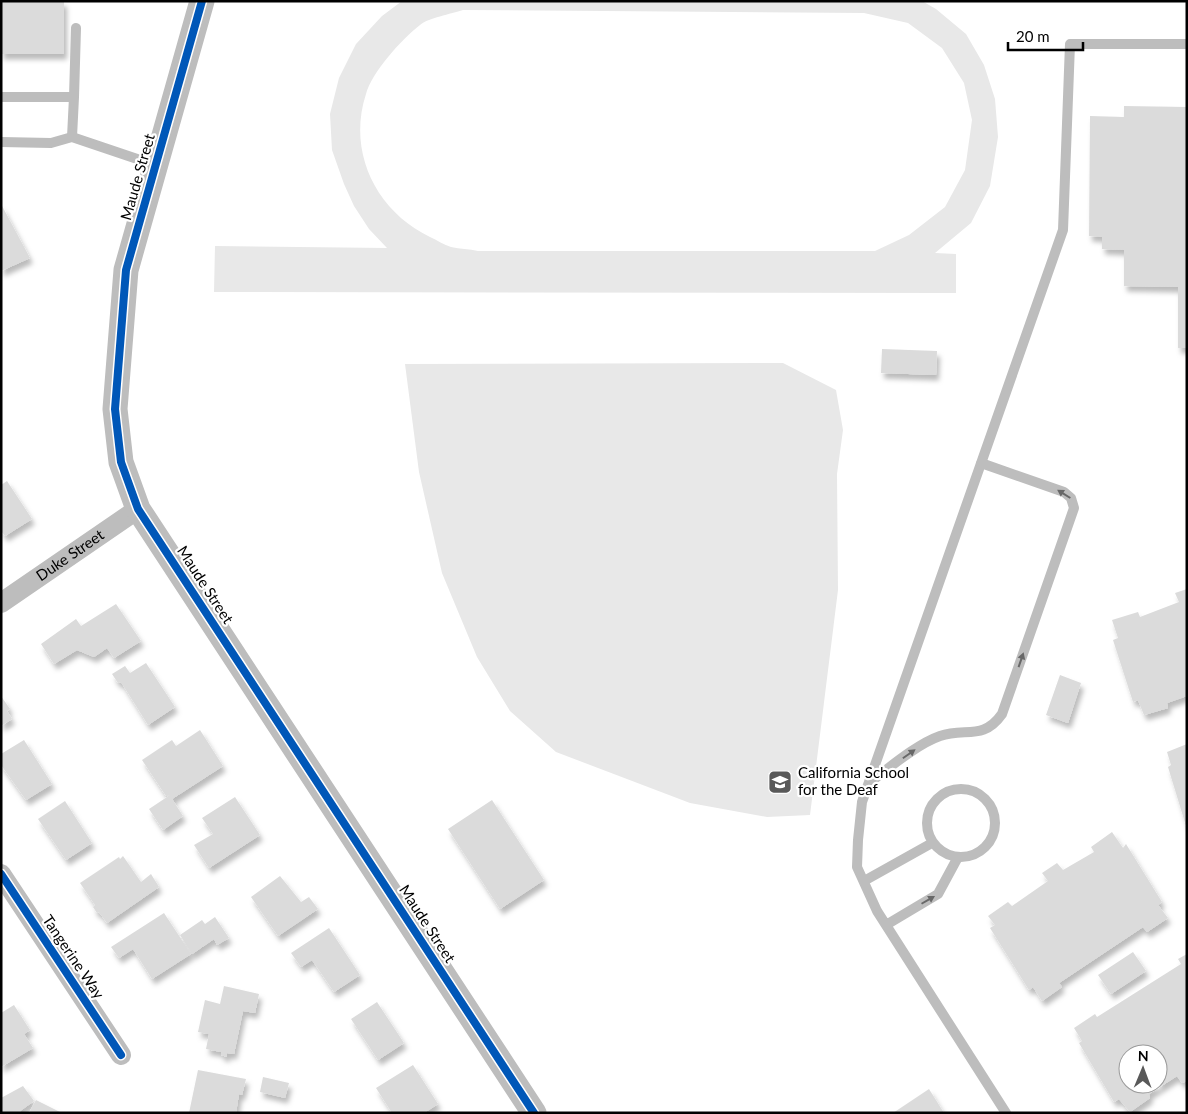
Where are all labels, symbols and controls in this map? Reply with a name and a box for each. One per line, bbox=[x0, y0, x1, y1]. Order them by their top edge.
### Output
scale bar bbox=[1008, 20, 1083, 52]
text: 20 m bbox=[1016, 27, 1050, 45]
street label: Maude Street bbox=[116, 131, 158, 222]
one-way arrow bbox=[1057, 490, 1071, 499]
street label: Duke Street bbox=[32, 525, 108, 584]
street label: Maude Street bbox=[174, 542, 238, 627]
one-way arrow bbox=[1018, 653, 1025, 668]
one-way arrow bbox=[902, 749, 916, 759]
place label: California School for the Deaf bbox=[798, 763, 909, 798]
school or university icon: California School for the Deaf bbox=[767, 769, 793, 795]
street label: Maude Street bbox=[396, 881, 460, 966]
one-way arrow bbox=[921, 896, 935, 905]
street label: Tangerine Way bbox=[39, 911, 109, 1002]
north arrow bbox=[1118, 1044, 1168, 1094]
text: N bbox=[1138, 1047, 1149, 1064]

